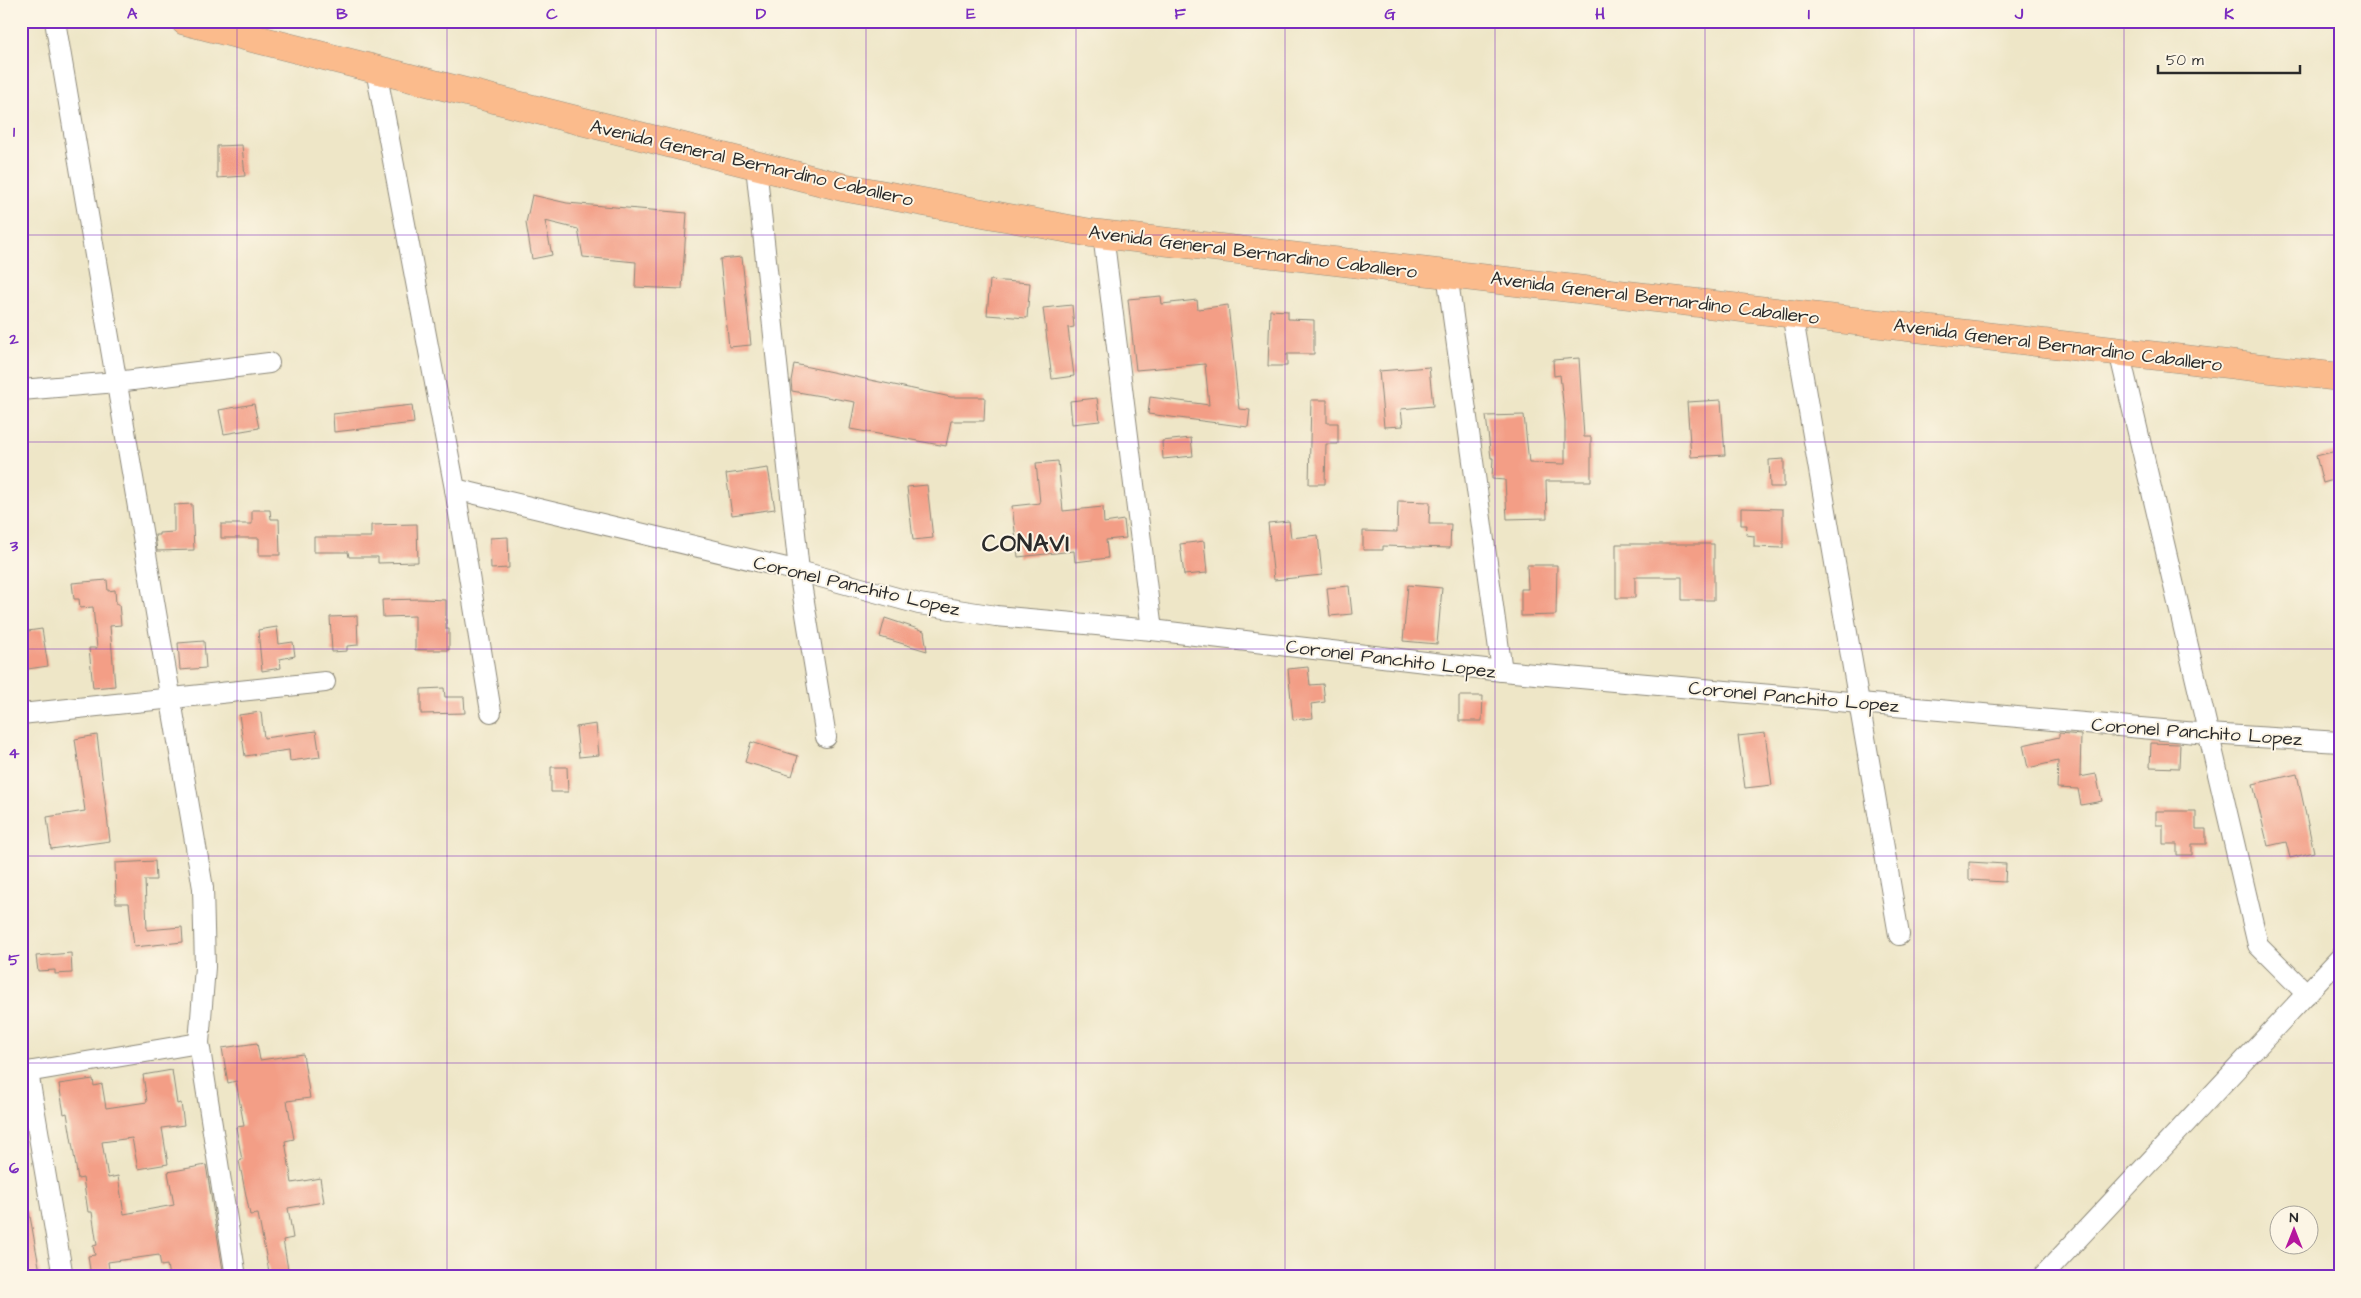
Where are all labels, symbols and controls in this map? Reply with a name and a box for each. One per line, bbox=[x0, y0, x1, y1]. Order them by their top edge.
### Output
text: A bbox=[127, 3, 138, 25]
text: B bbox=[336, 3, 348, 25]
text: C bbox=[546, 3, 558, 25]
text: D bbox=[756, 3, 767, 25]
text: E bbox=[966, 3, 976, 25]
text: F bbox=[1174, 3, 1186, 25]
text: G bbox=[1384, 3, 1396, 25]
text: H bbox=[1595, 3, 1605, 25]
text: I bbox=[1808, 3, 1810, 25]
text: J bbox=[2014, 3, 2024, 25]
text: K bbox=[2224, 3, 2234, 25]
scale bar bbox=[2158, 42, 2301, 74]
text: 50 m bbox=[2166, 50, 2204, 71]
street label: Avenida General Bernardino Caballero bbox=[587, 113, 916, 214]
text: 1 bbox=[13, 121, 16, 143]
street label: Avenida General Bernardino Caballero bbox=[1087, 219, 1419, 286]
street label: Avenida General Bernardino Caballero bbox=[1489, 265, 1821, 332]
street label: Avenida General Bernardino Caballero bbox=[1892, 312, 2224, 379]
text: 2 bbox=[8, 328, 19, 350]
district label: CONAVI bbox=[982, 527, 1070, 561]
text: 3 bbox=[9, 535, 19, 557]
street label: Coronel Panchito Lopez bbox=[751, 550, 963, 624]
street label: Coronel Panchito Lopez bbox=[1284, 633, 1498, 686]
street label: Coronel Panchito Lopez bbox=[1687, 675, 1901, 720]
street label: Coronel Panchito Lopez bbox=[2091, 712, 2304, 753]
text: 4 bbox=[9, 742, 20, 764]
text: 5 bbox=[8, 949, 20, 971]
text: 6 bbox=[9, 1157, 19, 1179]
north arrow bbox=[2268, 1206, 2318, 1256]
text: N bbox=[2290, 1208, 2299, 1228]

